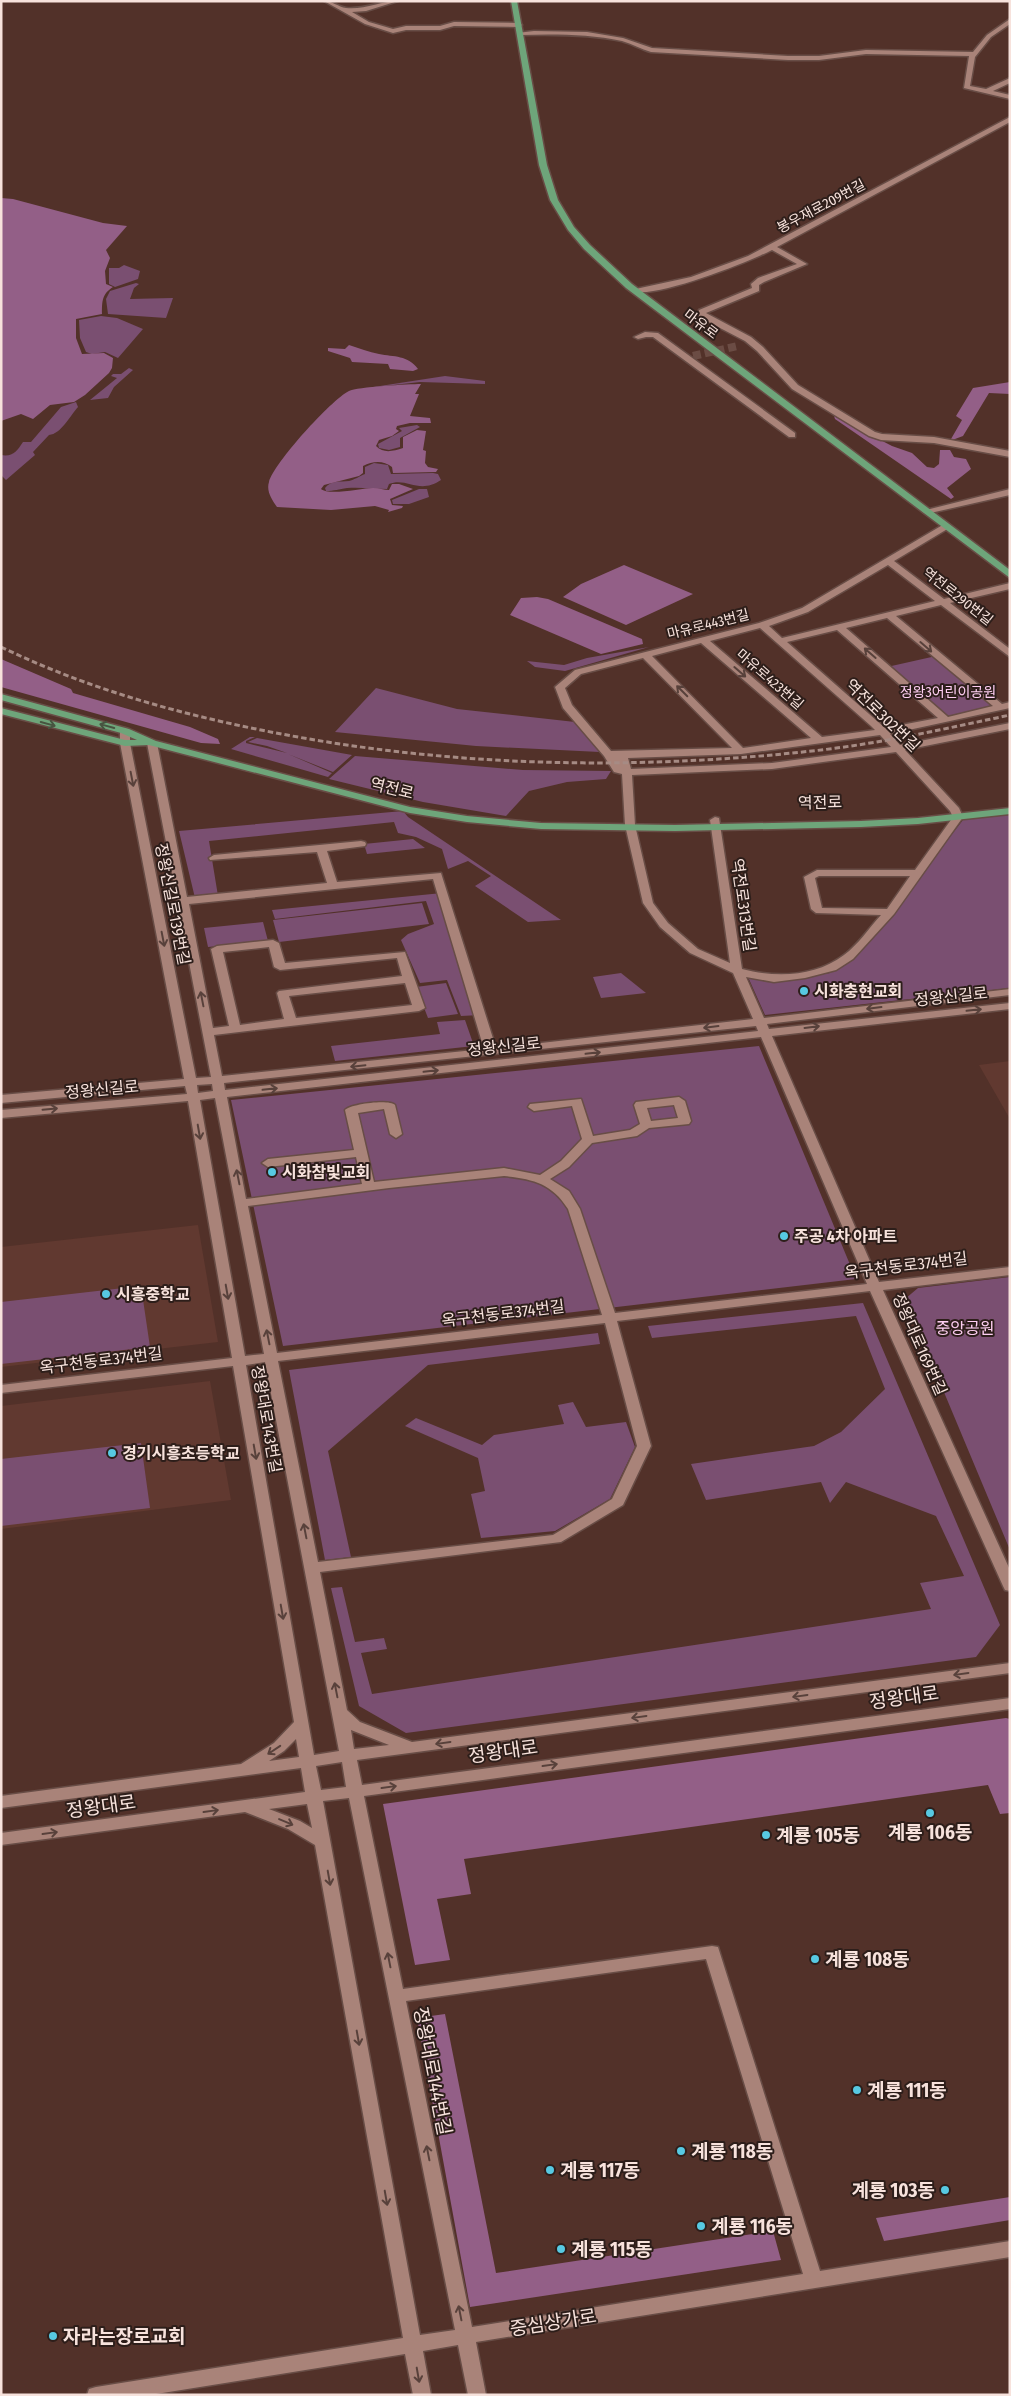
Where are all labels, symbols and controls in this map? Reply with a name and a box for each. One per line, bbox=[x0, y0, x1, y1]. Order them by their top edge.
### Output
street label: 봉우재로209번길 bbox=[774, 176, 868, 237]
street label: 마유로 bbox=[680, 306, 721, 343]
street label: 역전로290번길 bbox=[919, 564, 996, 629]
street label: 마유로443번길 bbox=[665, 606, 751, 643]
one-way arrow bbox=[919, 641, 932, 652]
street label: 마유로423번길 bbox=[733, 646, 807, 713]
one-way arrow bbox=[864, 648, 877, 659]
one-way arrow bbox=[733, 666, 746, 677]
street label: 역전로302번길 bbox=[842, 675, 924, 756]
park label: 정왕3어린이공원 bbox=[900, 684, 996, 701]
one-way arrow bbox=[676, 686, 688, 698]
one-way arrow bbox=[40, 719, 56, 729]
one-way arrow bbox=[99, 721, 115, 730]
one-way arrow bbox=[128, 771, 138, 787]
street label: 역전로 bbox=[368, 774, 416, 803]
street label: 역전로 bbox=[798, 793, 843, 812]
street label: 정왕신길로139번길 bbox=[151, 841, 194, 967]
street label: 역전로313번길 bbox=[728, 857, 759, 953]
one-way arrow bbox=[159, 930, 168, 946]
place label: 시화충현교회 bbox=[814, 982, 902, 1001]
street label: 정왕신길로 bbox=[913, 983, 989, 1010]
marker: 시화충현교회 bbox=[798, 985, 810, 997]
one-way arrow bbox=[197, 991, 207, 1007]
one-way arrow bbox=[867, 1003, 883, 1013]
one-way arrow bbox=[966, 1005, 982, 1015]
one-way arrow bbox=[703, 1022, 719, 1032]
one-way arrow bbox=[804, 1022, 820, 1032]
street label: 정왕신길로 bbox=[466, 1033, 542, 1060]
one-way arrow bbox=[585, 1048, 601, 1058]
one-way arrow bbox=[350, 1061, 366, 1071]
one-way arrow bbox=[423, 1066, 439, 1076]
street label: 정왕신길로 bbox=[65, 1077, 140, 1102]
one-way arrow bbox=[262, 1084, 278, 1094]
one-way arrow bbox=[42, 1105, 58, 1114]
one-way arrow bbox=[195, 1123, 205, 1139]
place label: 시화참빛교회 bbox=[282, 1163, 370, 1182]
marker: 시화참빛교회 bbox=[266, 1166, 278, 1178]
one-way arrow bbox=[232, 1170, 242, 1186]
place label: 주공 4차 아파트 bbox=[794, 1227, 897, 1246]
marker: 주공 4차 아파트 bbox=[778, 1230, 790, 1242]
street label: 옥구천동로374번길 bbox=[843, 1249, 969, 1282]
one-way arrow bbox=[223, 1283, 233, 1299]
place label: 시흥중학교 bbox=[116, 1285, 190, 1304]
marker: 시흥중학교 bbox=[100, 1288, 112, 1300]
street label: 정왕대로169번길 bbox=[888, 1290, 951, 1398]
street label: 옥구천동로374번길 bbox=[440, 1297, 566, 1330]
park label: 중앙공원 bbox=[936, 1319, 994, 1338]
one-way arrow bbox=[263, 1329, 273, 1345]
street label: 옥구천동로374번길 bbox=[38, 1344, 164, 1377]
street label: 정왕대로143번길 bbox=[248, 1364, 285, 1475]
place label: 경기시흥초등학교 bbox=[122, 1444, 240, 1463]
one-way arrow bbox=[250, 1444, 260, 1460]
marker: 경기시흥초등학교 bbox=[106, 1447, 118, 1459]
one-way arrow bbox=[300, 1523, 310, 1539]
one-way arrow bbox=[278, 1604, 288, 1620]
one-way arrow bbox=[954, 1669, 970, 1679]
street label: 정왕대로 bbox=[868, 1681, 940, 1714]
one-way arrow bbox=[331, 1683, 340, 1699]
one-way arrow bbox=[793, 1691, 809, 1701]
one-way arrow bbox=[632, 1712, 648, 1722]
street label: 정왕대로 bbox=[467, 1735, 539, 1768]
one-way arrow bbox=[436, 1738, 452, 1748]
one-way arrow bbox=[267, 1745, 281, 1755]
one-way arrow bbox=[542, 1760, 558, 1770]
one-way arrow bbox=[381, 1782, 397, 1792]
street label: 정왕대로 bbox=[65, 1790, 137, 1823]
one-way arrow bbox=[202, 1806, 218, 1816]
marker: 계룡 106동 bbox=[924, 1807, 936, 1819]
one-way arrow bbox=[278, 1817, 293, 1827]
place label: 계룡 106동 bbox=[888, 1821, 972, 1844]
place label: 계룡 105동 bbox=[776, 1824, 860, 1847]
one-way arrow bbox=[41, 1828, 57, 1838]
marker: 계룡 105동 bbox=[760, 1829, 772, 1841]
one-way arrow bbox=[324, 1870, 334, 1886]
place label: 계룡 108동 bbox=[825, 1948, 910, 1971]
one-way arrow bbox=[384, 1952, 394, 1968]
marker: 계룡 108동 bbox=[809, 1953, 821, 1965]
street label: 정왕대로144번길 bbox=[409, 2005, 456, 2137]
one-way arrow bbox=[353, 2030, 363, 2046]
place label: 계룡 111동 bbox=[867, 2079, 947, 2102]
marker: 계룡 111동 bbox=[851, 2084, 863, 2096]
place label: 계룡 118동 bbox=[691, 2140, 773, 2163]
marker: 계룡 118동 bbox=[675, 2145, 687, 2157]
one-way arrow bbox=[423, 2146, 433, 2162]
place label: 계룡 117동 bbox=[560, 2159, 640, 2182]
marker: 계룡 117동 bbox=[544, 2164, 556, 2176]
place label: 계룡 103동 bbox=[851, 2179, 935, 2202]
marker: 계룡 103동 bbox=[939, 2184, 951, 2196]
one-way arrow bbox=[382, 2190, 392, 2206]
place label: 계룡 116동 bbox=[711, 2215, 793, 2238]
marker: 계룡 116동 bbox=[695, 2220, 707, 2232]
place label: 계룡 115동 bbox=[571, 2238, 652, 2261]
marker: 계룡 115동 bbox=[555, 2243, 567, 2255]
street label: 중심상가로 bbox=[508, 2304, 598, 2341]
one-way arrow bbox=[455, 2305, 465, 2321]
place label: 자라는장로교회 bbox=[63, 2325, 185, 2348]
marker: 자라는장로교회 bbox=[47, 2330, 59, 2342]
one-way arrow bbox=[414, 2367, 424, 2383]

